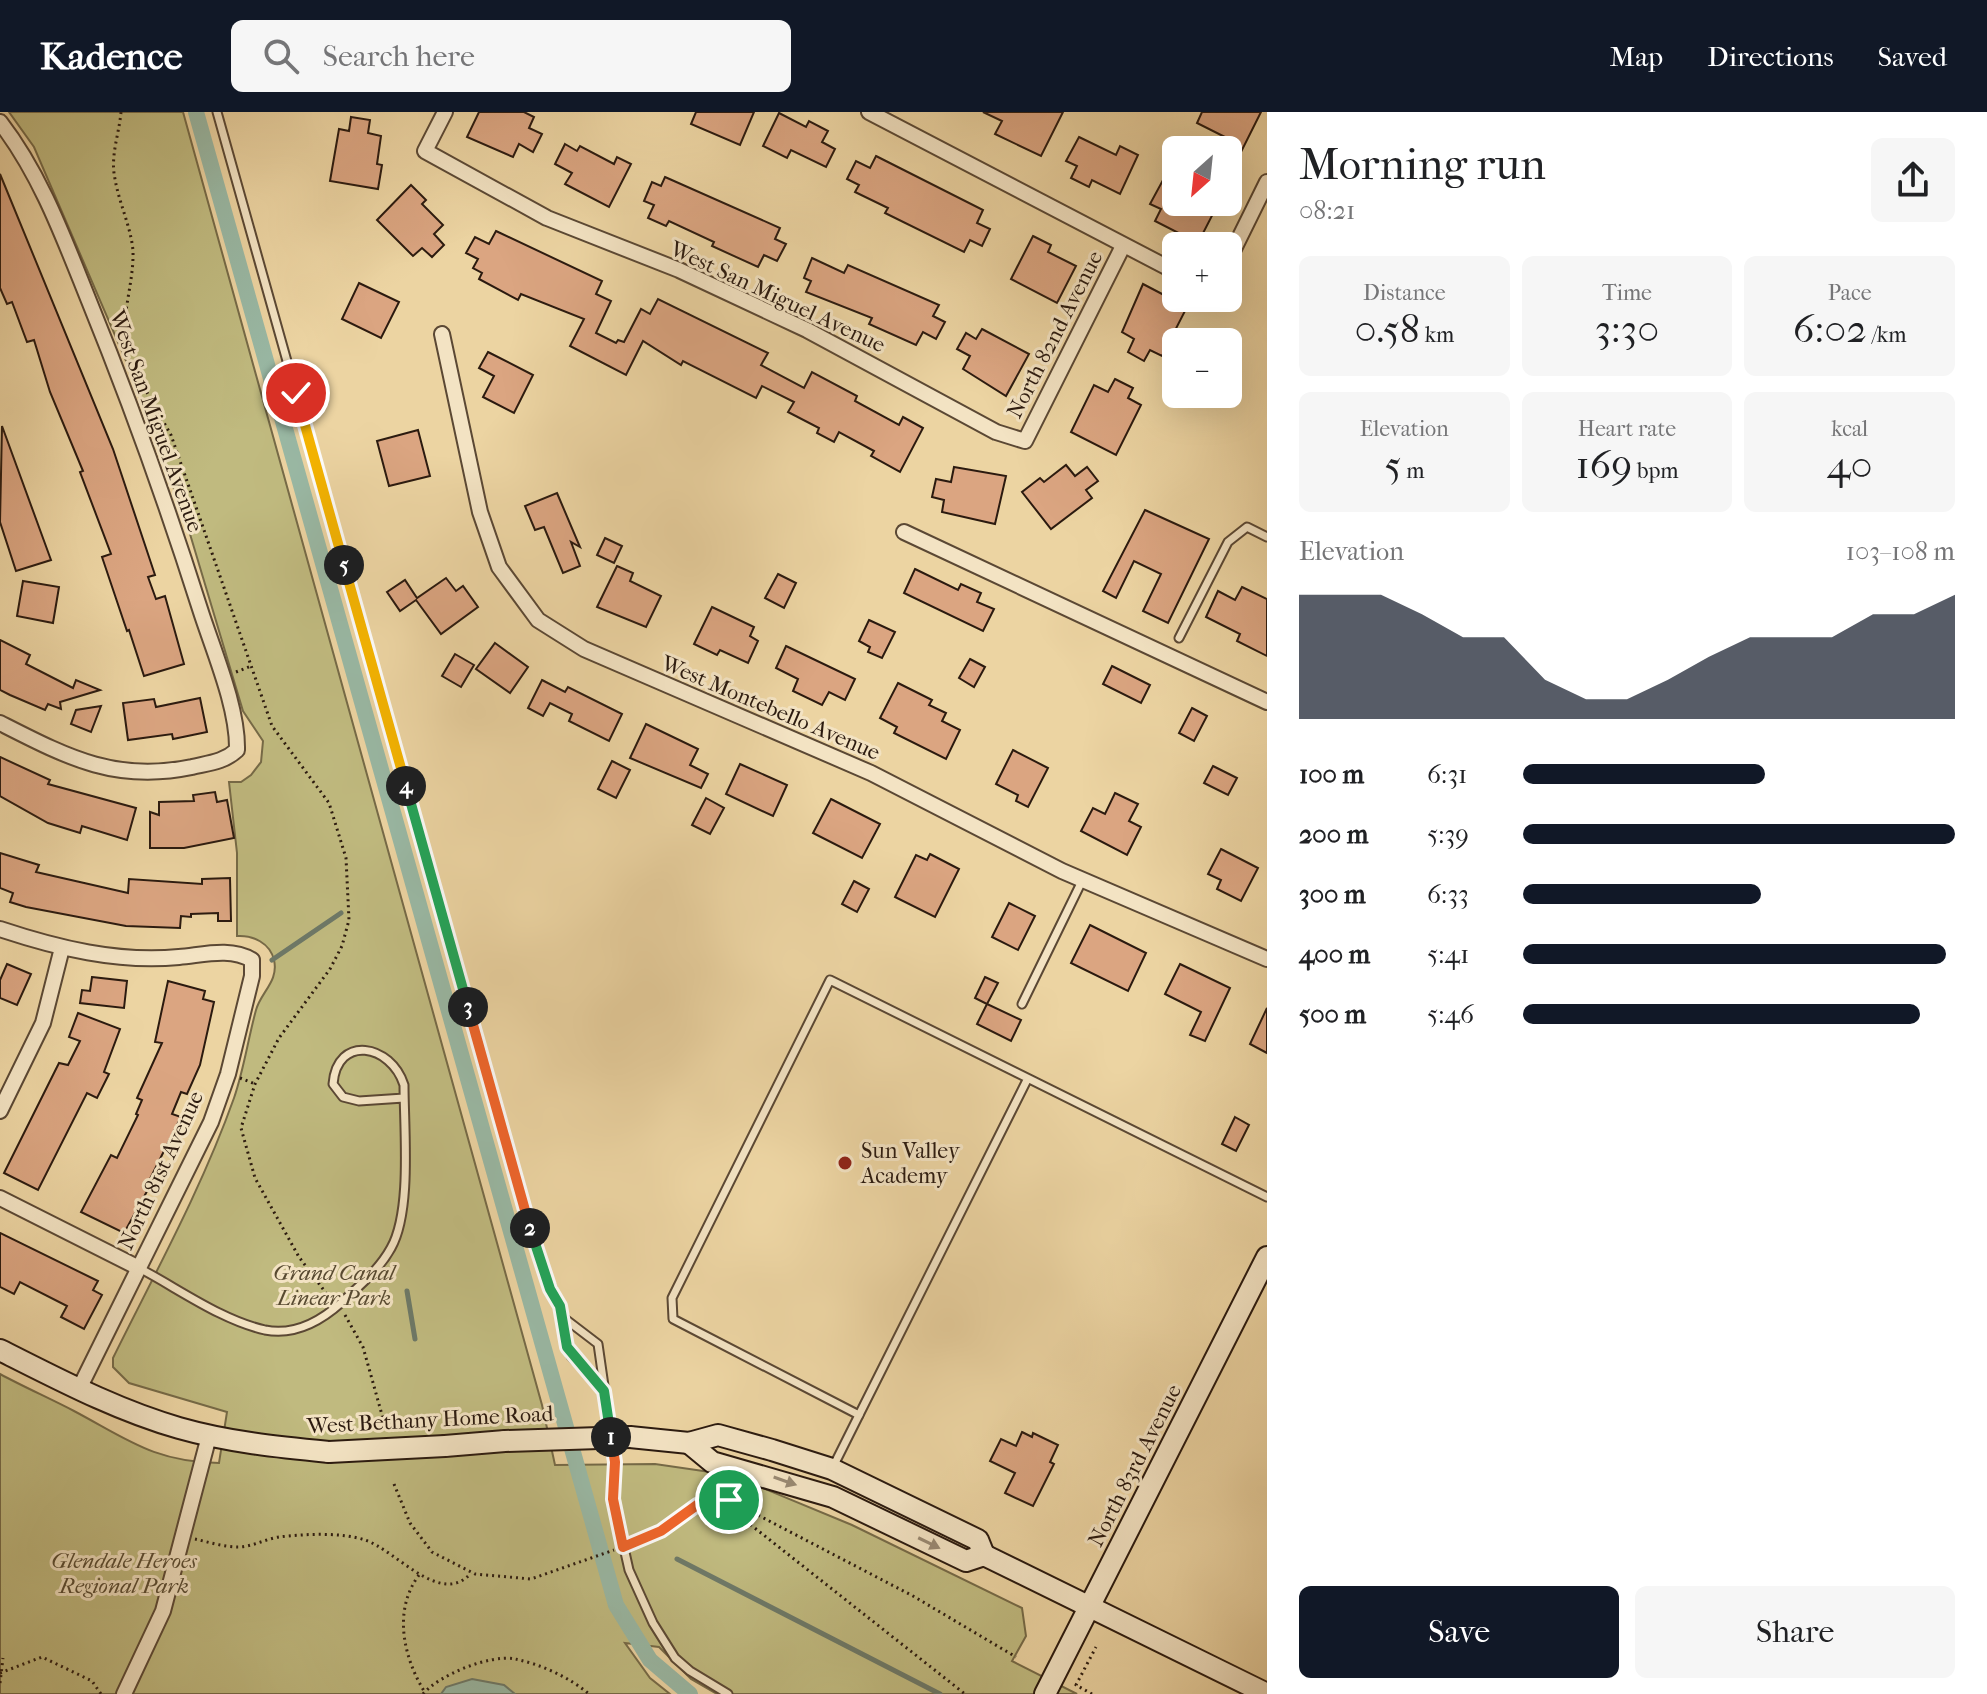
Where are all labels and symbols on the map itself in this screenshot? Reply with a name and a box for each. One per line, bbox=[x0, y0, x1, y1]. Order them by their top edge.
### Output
north arrow bbox=[1162, 136, 1242, 216]
street label: West San Miguel Avenue bbox=[665, 235, 889, 358]
street label: North 82nd Avenue bbox=[1001, 246, 1108, 423]
street label: West San Miguel Avenue bbox=[103, 306, 208, 536]
pin bbox=[262, 359, 330, 427]
pin: 5 bbox=[324, 545, 364, 585]
street label: West Montebello Avenue bbox=[656, 650, 884, 766]
pin: 4 bbox=[386, 766, 426, 806]
pin: 3 bbox=[448, 987, 488, 1027]
street label: North 81st Avenue bbox=[113, 1087, 209, 1254]
place label: Sun Valley Academy bbox=[860, 1138, 961, 1189]
marker: Sun Valley Academy bbox=[836, 1154, 854, 1172]
pin: 2 bbox=[510, 1208, 550, 1248]
park label: Grand Canal Linear Park bbox=[273, 1260, 397, 1311]
street label: North 83rd Avenue bbox=[1083, 1380, 1187, 1551]
street label: West Bethany Home Road bbox=[305, 1401, 555, 1439]
pin: 1 bbox=[591, 1417, 631, 1457]
pin bbox=[695, 1466, 763, 1534]
one-way arrow bbox=[774, 1476, 798, 1488]
one-way arrow bbox=[917, 1536, 940, 1549]
park label: Glendale Heroes Regional Park bbox=[51, 1548, 198, 1599]

